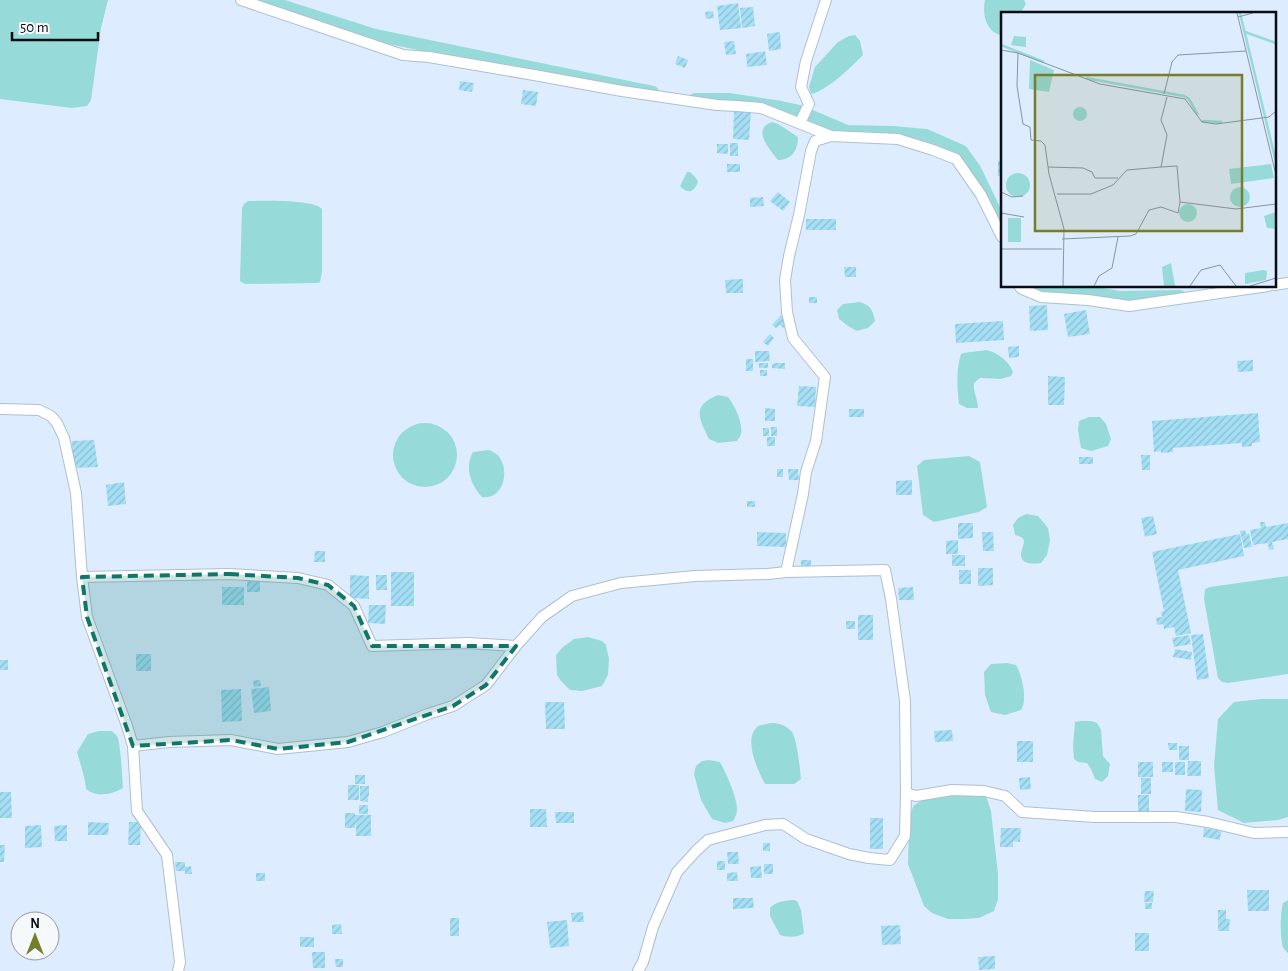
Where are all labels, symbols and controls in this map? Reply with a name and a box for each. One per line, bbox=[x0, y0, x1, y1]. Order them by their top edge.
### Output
scale bar bbox=[12, 10, 99, 42]
inset map bbox=[1001, 12, 1276, 288]
text: 50 m bbox=[20, 20, 49, 35]
north arrow bbox=[10, 911, 60, 961]
text: N bbox=[30, 917, 40, 931]

